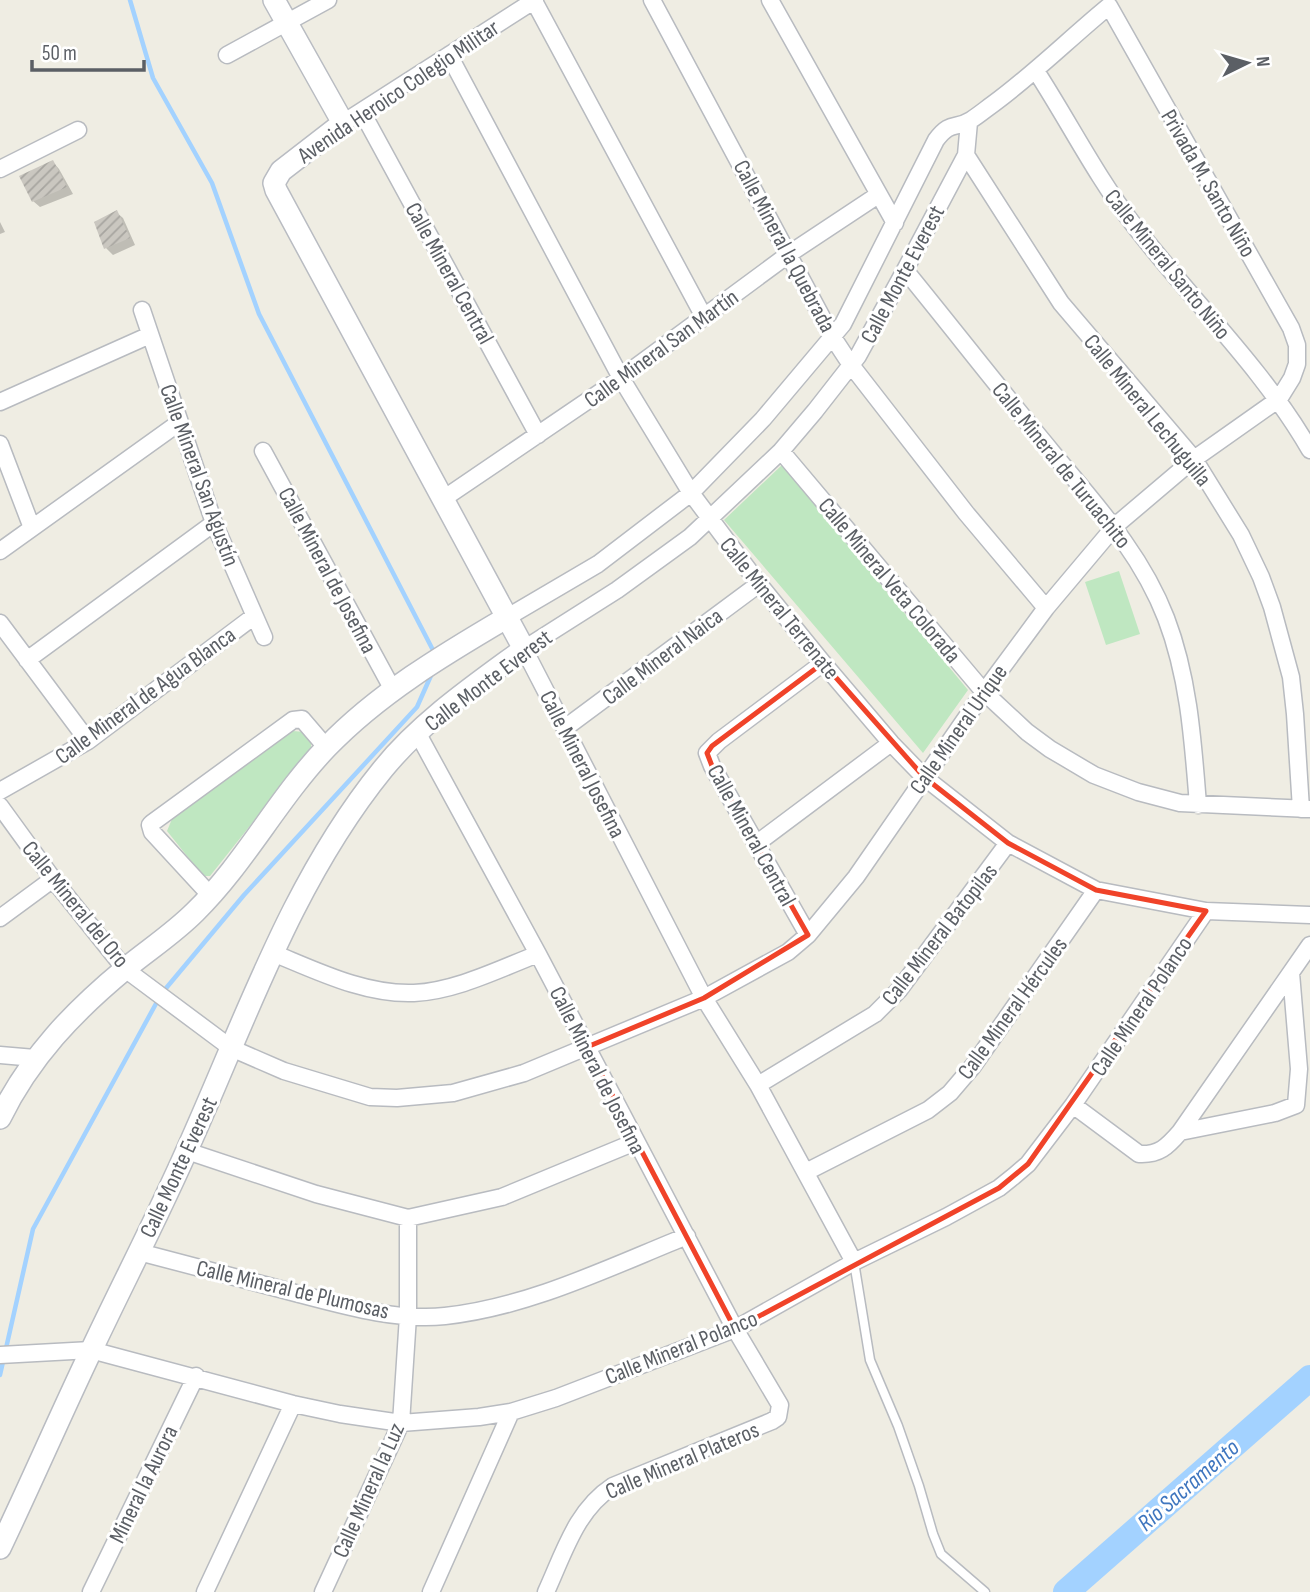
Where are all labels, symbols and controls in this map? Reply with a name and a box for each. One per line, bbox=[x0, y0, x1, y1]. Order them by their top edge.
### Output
street label: Avenida Heroico Colegio Militar bbox=[292, 14, 505, 170]
scale bar bbox=[32, 28, 144, 72]
north arrow bbox=[1212, 28, 1282, 98]
text: 50 m bbox=[42, 41, 77, 66]
text: N bbox=[1251, 56, 1274, 68]
street label: Privada M. Santo Niño bbox=[1155, 105, 1262, 262]
street label: Calle Mineral la Quebrada bbox=[727, 155, 841, 337]
street label: Calle Mineral Santo Niño bbox=[1098, 184, 1236, 345]
street label: Calle Mineral Central bbox=[399, 198, 500, 349]
street label: Calle Monte Everest bbox=[855, 201, 951, 348]
street label: Calle Mineral San Martín bbox=[579, 283, 744, 414]
street label: Calle Mineral Lechuguilla bbox=[1077, 329, 1217, 492]
street label: Calle Mineral de Turuachito bbox=[986, 377, 1137, 554]
street label: Calle Mineral San Agustín bbox=[153, 380, 245, 570]
street label: Calle Mineral de Josefina bbox=[272, 483, 383, 658]
street label: Calle Mineral Veta Colorada bbox=[812, 492, 967, 669]
street label: Calle Mineral Terrenate bbox=[713, 532, 845, 685]
street label: Calle Mineral Naica bbox=[597, 602, 728, 711]
street label: Calle Mineral de Agua Blanca bbox=[50, 621, 241, 771]
street label: Calle Monte Everest bbox=[419, 624, 558, 738]
street label: Calle Mineral Urique bbox=[904, 659, 1014, 800]
street label: Calle Mineral Josefina bbox=[533, 686, 631, 843]
street label: Calle Mineral Central bbox=[701, 760, 802, 911]
street label: Calle Mineral del Oro bbox=[16, 836, 135, 974]
street label: Calle Mineral Batopilas bbox=[876, 858, 1004, 1011]
street label: Calle Mineral Hércules bbox=[952, 932, 1074, 1085]
street label: Calle Mineral Polanco bbox=[1085, 932, 1199, 1082]
street label: Calle Mineral de Josefina bbox=[543, 982, 651, 1159]
street label: Calle Monte Everest bbox=[134, 1093, 224, 1242]
street label: Calle Mineral de Plumosas bbox=[194, 1254, 392, 1326]
street label: Calle Mineral Polanco bbox=[601, 1305, 762, 1391]
street label: Calle Mineral Plateros bbox=[601, 1416, 763, 1506]
street label: Calle Mineral la Luz bbox=[327, 1419, 411, 1562]
street label: Mineral la Aurora bbox=[103, 1421, 184, 1548]
water label: Rio Sacramento bbox=[1132, 1433, 1245, 1537]

